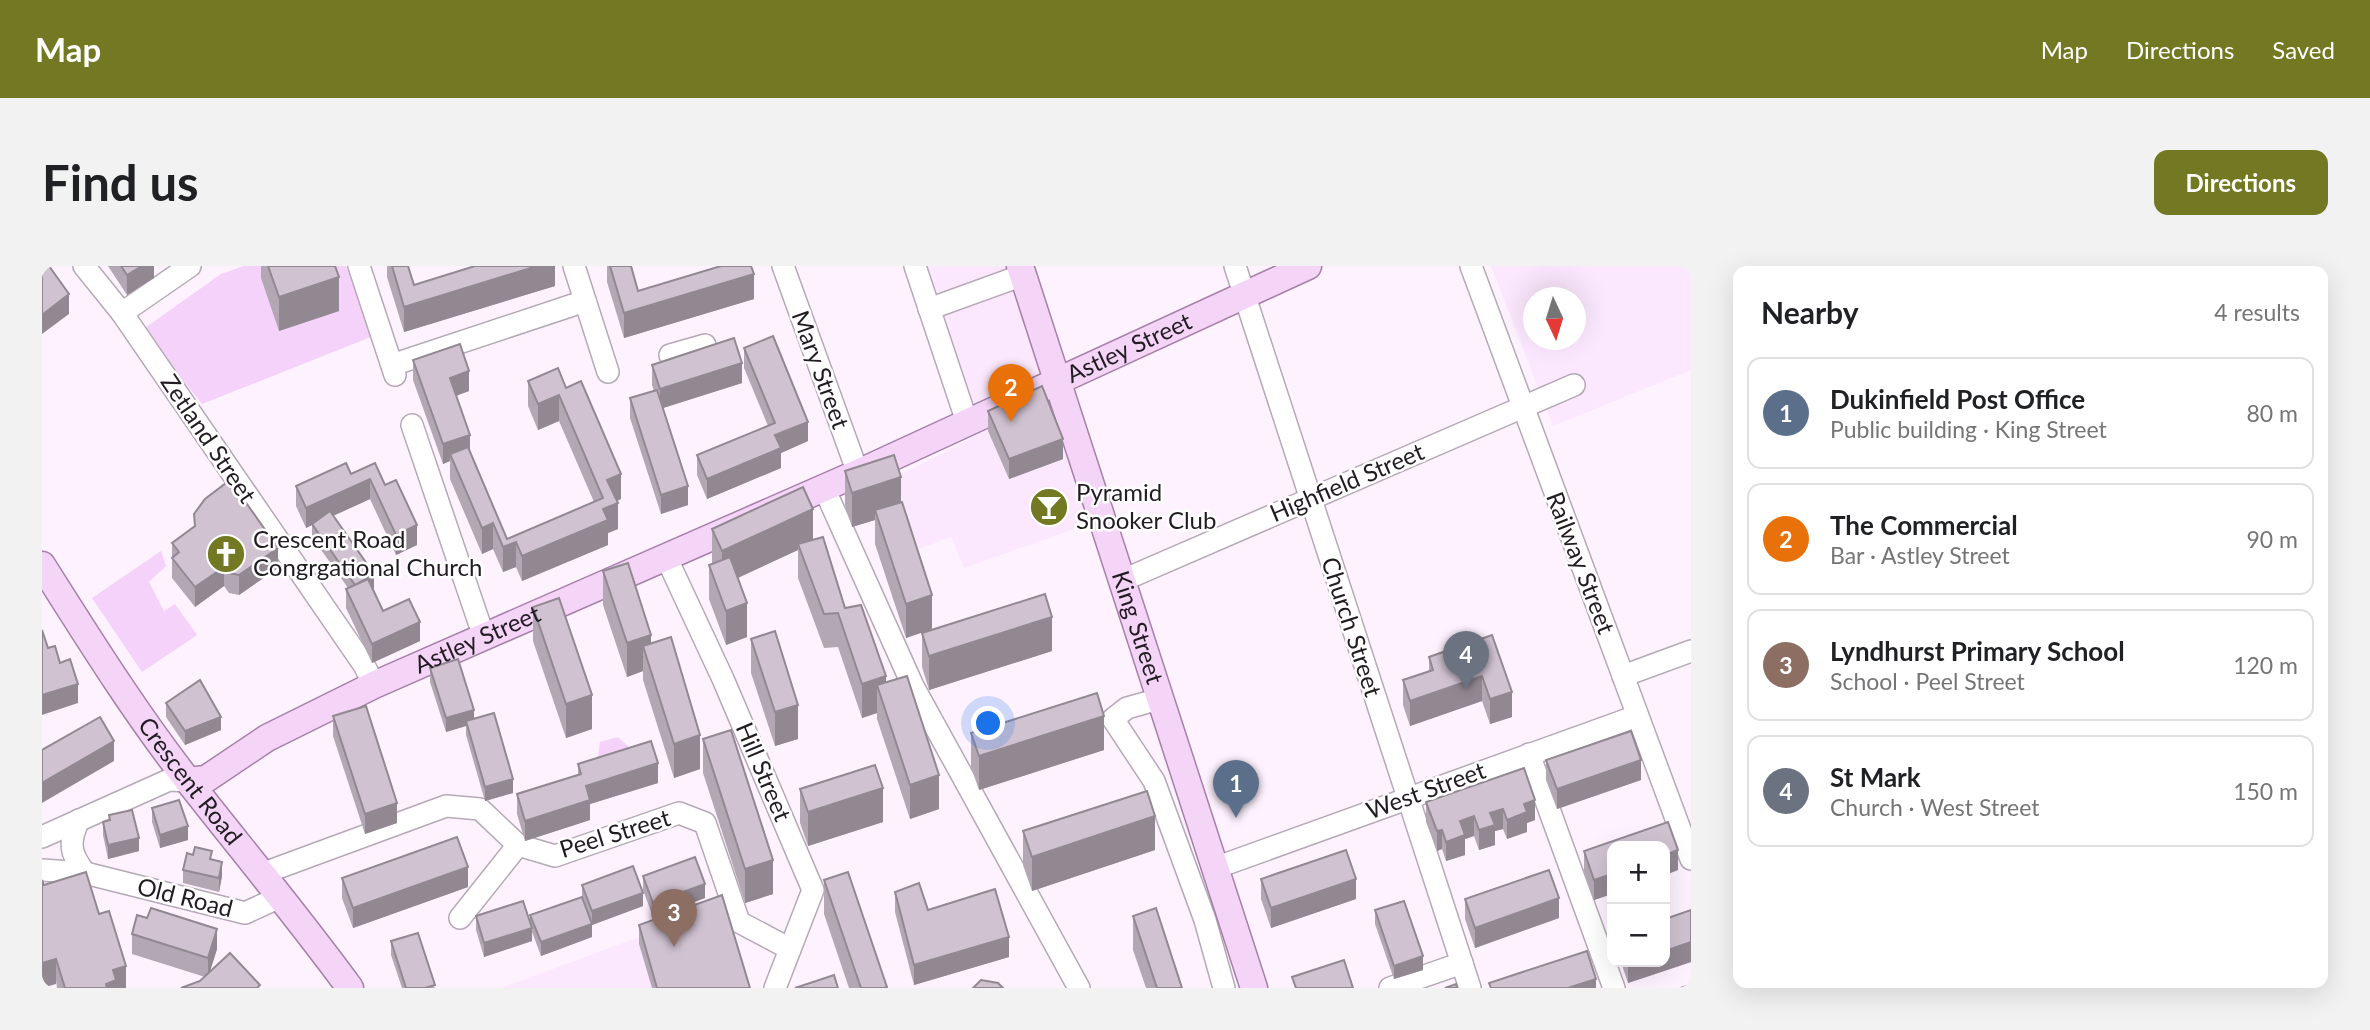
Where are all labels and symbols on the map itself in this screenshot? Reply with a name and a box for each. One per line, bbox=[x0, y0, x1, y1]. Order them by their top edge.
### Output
north arrow bbox=[1523, 287, 1586, 350]
street label: Astley Street bbox=[1061, 305, 1196, 388]
street label: Mary Street bbox=[787, 306, 856, 433]
pin: 2 bbox=[988, 364, 1034, 422]
street label: Zetland Street bbox=[156, 368, 263, 508]
street label: Highfield Street bbox=[1265, 436, 1428, 527]
place label: Pyramid Snooker Club bbox=[1076, 477, 1216, 534]
bar icon: Pyramid Snooker Club bbox=[1028, 486, 1070, 528]
street label: Railway Street bbox=[1541, 487, 1622, 638]
place label: Crescent Road Congrgational Church bbox=[253, 524, 482, 581]
church icon: Crescent Road Congrgational Church bbox=[205, 533, 247, 575]
street label: Church Street bbox=[1316, 553, 1389, 700]
street label: King Street bbox=[1107, 567, 1171, 687]
street label: Astley Street bbox=[409, 598, 545, 679]
pin: 4 bbox=[1443, 631, 1489, 689]
your location bbox=[971, 706, 1005, 740]
street label: Crescent Road bbox=[133, 711, 249, 850]
street label: Hill Street bbox=[731, 718, 798, 826]
street label: West Street bbox=[1362, 755, 1489, 825]
pin: 1 bbox=[1213, 760, 1259, 818]
street label: Peel Street bbox=[556, 802, 674, 863]
street label: Old Road bbox=[135, 871, 236, 922]
pin: 3 bbox=[651, 889, 697, 947]

